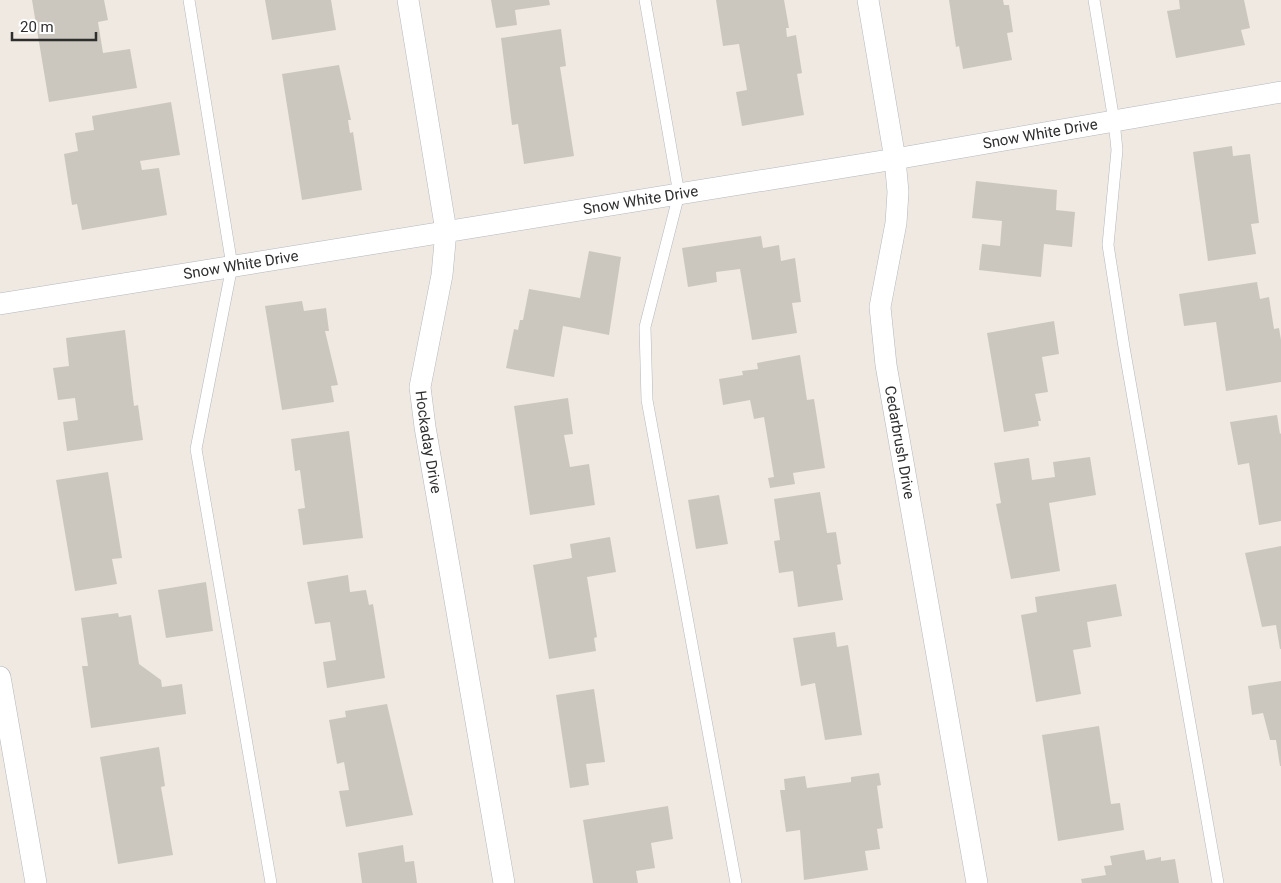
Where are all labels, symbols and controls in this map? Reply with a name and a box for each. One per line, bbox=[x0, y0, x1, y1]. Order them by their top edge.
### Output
scale bar bbox=[12, 10, 96, 42]
text: 20 m bbox=[20, 18, 54, 36]
street label: Snow White Drive bbox=[981, 115, 1099, 153]
street label: Snow White Drive bbox=[582, 182, 700, 218]
street label: Snow White Drive bbox=[182, 247, 300, 283]
street label: Cedarbrush Drive bbox=[881, 384, 918, 501]
street label: Hockaday Drive bbox=[412, 389, 445, 495]

